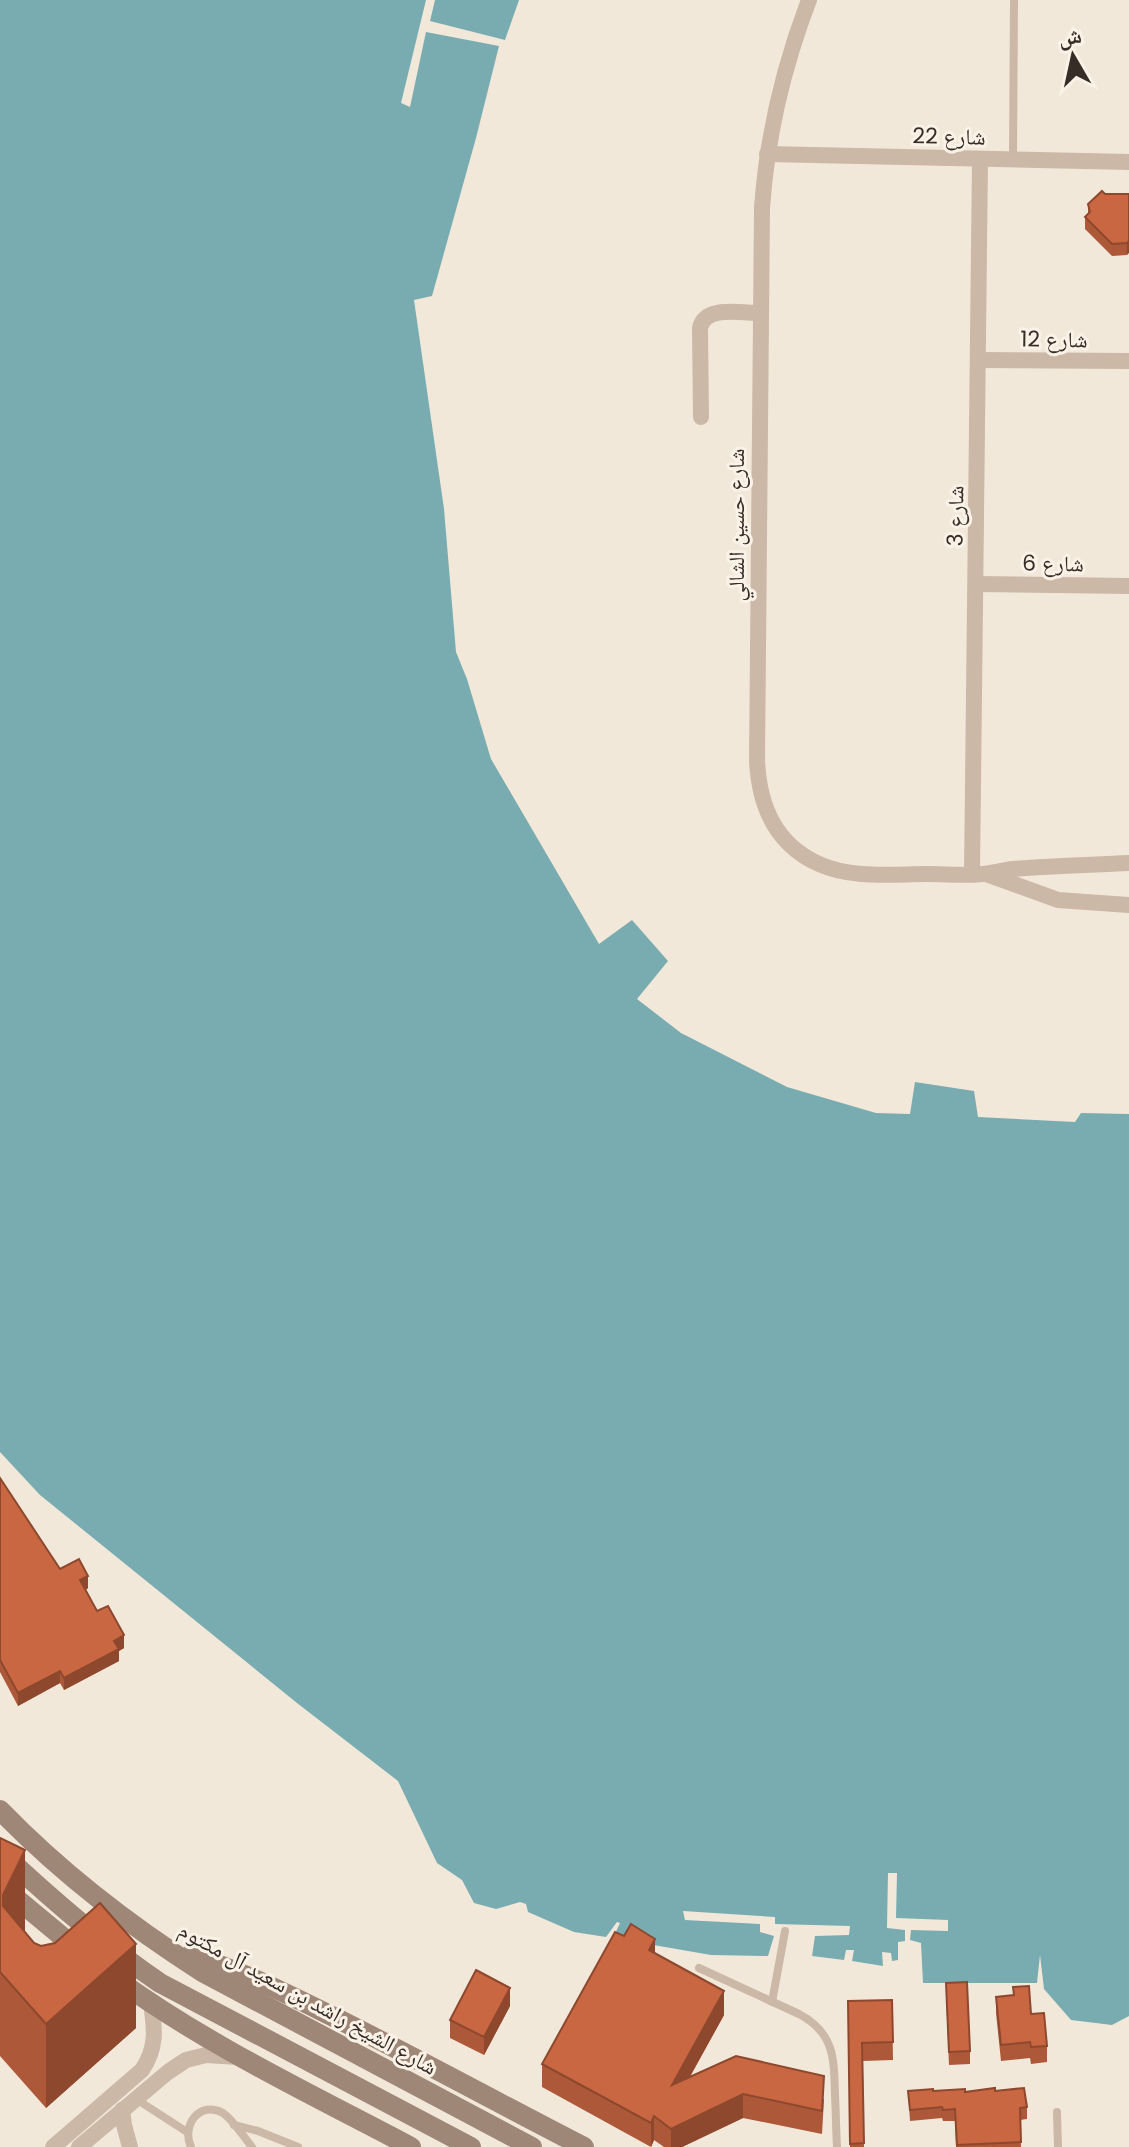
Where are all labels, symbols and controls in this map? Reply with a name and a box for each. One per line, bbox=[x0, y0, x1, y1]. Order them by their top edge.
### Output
north arrow bbox=[1033, 16, 1113, 96]
text: ش bbox=[1056, 20, 1084, 54]
street label: شارع 22 bbox=[912, 120, 986, 153]
street label: شارع 12 bbox=[1020, 323, 1088, 356]
street label: شارع حسين الشالي bbox=[721, 449, 754, 601]
street label: شارع 3 bbox=[939, 485, 972, 547]
street label: شارع 6 bbox=[1022, 547, 1084, 580]
street label: شارع الشيخ راشد بن سعيد آل مكتوم bbox=[173, 1914, 443, 2083]

